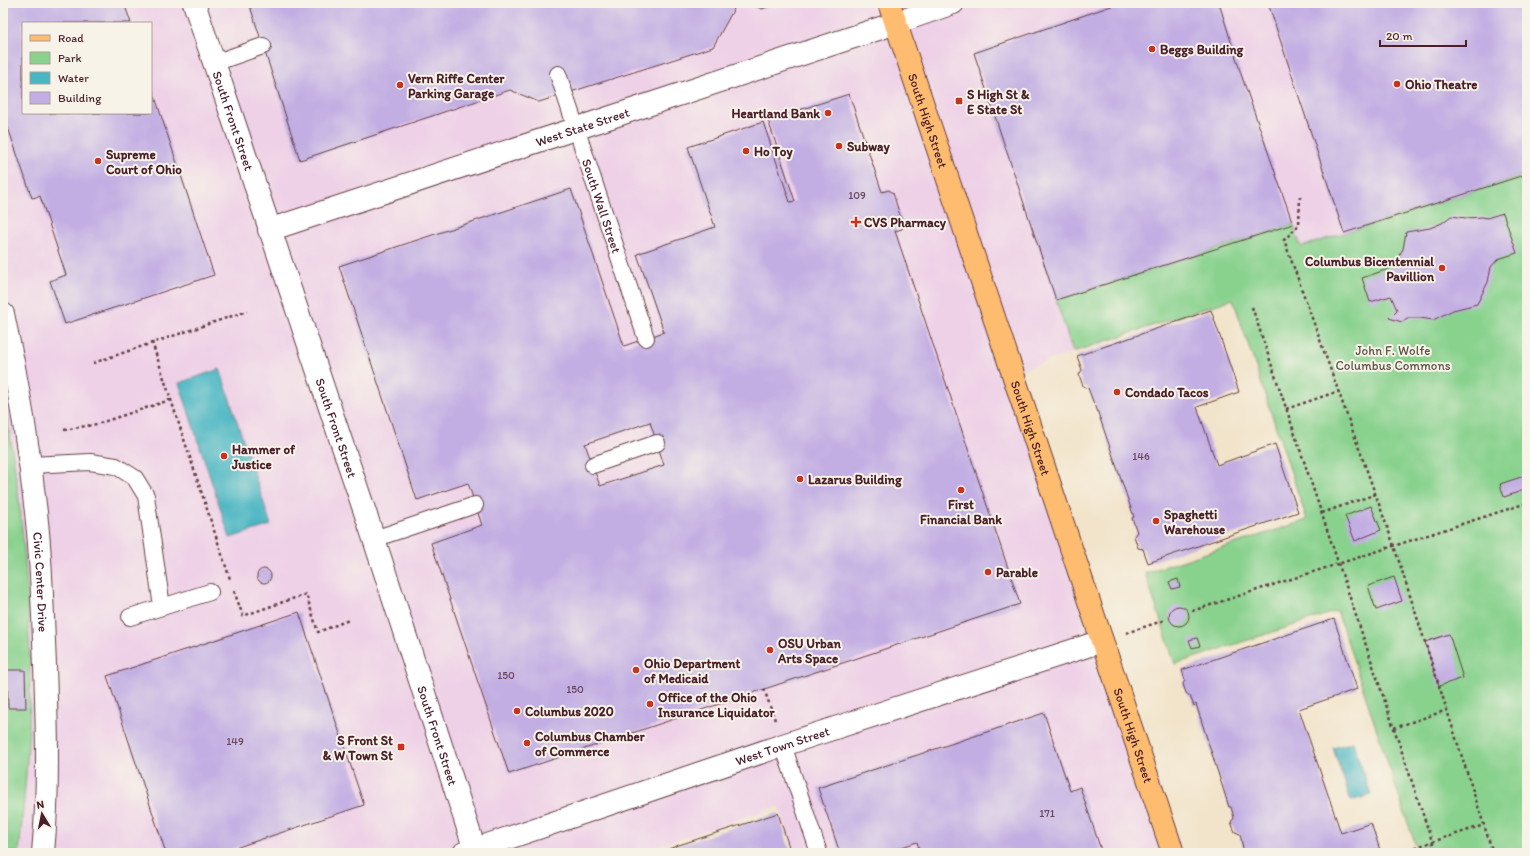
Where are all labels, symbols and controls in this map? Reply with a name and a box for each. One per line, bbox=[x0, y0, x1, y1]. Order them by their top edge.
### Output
legend bbox=[22, 22, 152, 114]
scale bar bbox=[1380, 22, 1466, 48]
text: 20 m bbox=[1386, 29, 1413, 43]
text: Road bbox=[58, 31, 84, 45]
place label: Beggs Building bbox=[1160, 42, 1244, 58]
marker: Beggs Building bbox=[1147, 44, 1157, 54]
text: Park bbox=[58, 51, 82, 65]
street label: South Front Street bbox=[210, 69, 257, 172]
text: Water bbox=[58, 71, 89, 85]
place label: Vern Riffe Center Parking Garage bbox=[408, 71, 505, 102]
street label: South High Street bbox=[905, 71, 951, 170]
place label: Ohio Theatre bbox=[1405, 77, 1477, 92]
marker: Ohio Theatre bbox=[1392, 79, 1402, 89]
marker: Vern Riffe Center Parking Garage bbox=[395, 80, 405, 90]
place label: S High St & E State St bbox=[967, 87, 1030, 117]
text: Building bbox=[58, 91, 102, 105]
marker: S High St & E State St bbox=[954, 96, 964, 106]
street label: West State Street bbox=[534, 104, 631, 149]
place label: Heartland Bank bbox=[731, 106, 820, 121]
marker: Heartland Bank bbox=[823, 108, 833, 118]
place label: Subway bbox=[847, 139, 891, 155]
marker: Subway bbox=[834, 141, 844, 151]
place label: Ho Toy bbox=[754, 144, 793, 160]
marker: Ho Toy bbox=[741, 146, 751, 156]
place label: Supreme Court of Ohio bbox=[106, 147, 182, 177]
marker: Supreme Court of Ohio bbox=[93, 156, 103, 166]
street label: South Wall Street bbox=[579, 157, 625, 255]
house number: 109 bbox=[848, 189, 866, 202]
place label: CVS Pharmacy bbox=[864, 215, 947, 231]
marker: CVS Pharmacy bbox=[851, 217, 861, 227]
place label: Columbus Bicentennial Pavillion bbox=[1305, 254, 1435, 284]
marker: Columbus Bicentennial Pavillion bbox=[1437, 263, 1447, 273]
park label: John F. Wolfe Columbus Commons bbox=[1335, 343, 1451, 373]
street label: South Front Street bbox=[313, 376, 360, 479]
street label: South High Street bbox=[1008, 379, 1054, 477]
place label: Condado Tacos bbox=[1125, 385, 1209, 400]
marker: Condado Tacos bbox=[1112, 387, 1122, 397]
place label: Hammer of Justice bbox=[231, 442, 296, 472]
house number: 146 bbox=[1132, 450, 1150, 463]
marker: Hammer of Justice bbox=[219, 451, 229, 461]
place label: Lazarus Building bbox=[808, 472, 902, 488]
marker: Lazarus Building bbox=[795, 474, 805, 484]
marker: First Financial Bank bbox=[956, 485, 966, 495]
place label: First Financial Bank bbox=[920, 497, 1002, 527]
place label: Spaghetti Warehouse bbox=[1164, 507, 1225, 537]
marker: Spaghetti Warehouse bbox=[1151, 516, 1161, 526]
street label: Civic Center Drive bbox=[31, 531, 51, 632]
place label: Parable bbox=[996, 565, 1038, 580]
marker: Parable bbox=[983, 567, 993, 577]
place label: OSU Urban Arts Space bbox=[777, 636, 842, 667]
marker: OSU Urban Arts Space bbox=[765, 645, 775, 655]
place label: Ohio Department of Medicaid bbox=[644, 656, 740, 686]
marker: Ohio Department of Medicaid bbox=[631, 665, 641, 675]
house number: 150 bbox=[497, 669, 515, 682]
house number: 150 bbox=[566, 683, 584, 696]
street label: South Front Street bbox=[415, 684, 461, 787]
street label: South High Street bbox=[1111, 686, 1156, 785]
place label: Office of the Ohio Insurance Liquidator bbox=[658, 690, 776, 721]
marker: Office of the Ohio Insurance Liquidator bbox=[645, 699, 655, 709]
place label: Columbus 2020 bbox=[525, 704, 614, 719]
marker: Columbus 2020 bbox=[512, 706, 522, 716]
street label: West Town Street bbox=[733, 723, 831, 768]
place label: Columbus Chamber of Commerce bbox=[535, 729, 646, 759]
place label: S Front St & W Town St bbox=[323, 733, 393, 763]
house number: 149 bbox=[226, 735, 244, 748]
marker: Columbus Chamber of Commerce bbox=[522, 738, 532, 748]
marker: S Front St & W Town St bbox=[396, 742, 406, 752]
north arrow bbox=[22, 794, 62, 834]
text: N bbox=[36, 798, 45, 812]
house number: 171 bbox=[1039, 807, 1055, 820]

